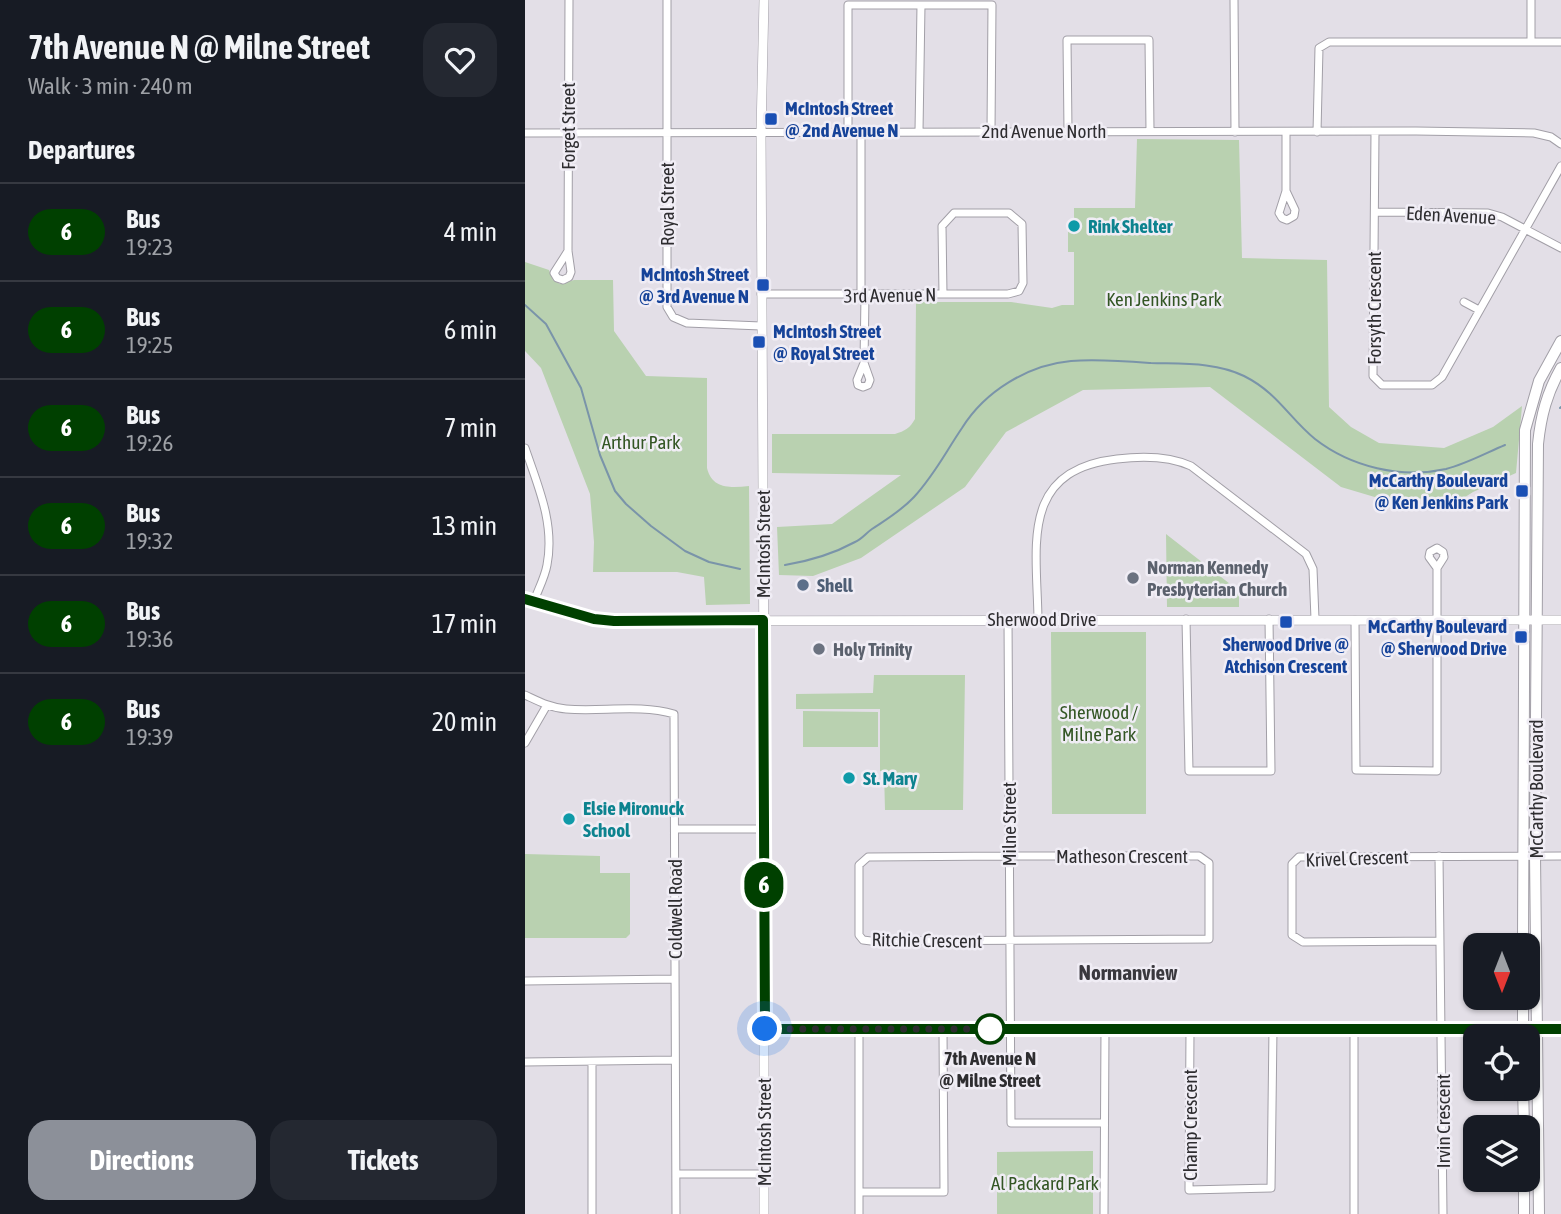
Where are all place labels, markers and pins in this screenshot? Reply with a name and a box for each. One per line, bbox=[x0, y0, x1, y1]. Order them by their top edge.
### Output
place label: McIntosh Street @ 2nd Avenue N bbox=[785, 97, 899, 141]
marker: McIntosh Street @ 2nd Avenue N bbox=[763, 111, 779, 127]
place label: Rink Shelter bbox=[1088, 215, 1173, 237]
marker: Rink Shelter bbox=[1066, 218, 1082, 234]
place label: McIntosh Street @ 3rd Avenue N bbox=[639, 263, 750, 307]
marker: McIntosh Street @ 3rd Avenue N bbox=[755, 277, 771, 293]
place label: McIntosh Street @ Royal Street bbox=[773, 320, 882, 364]
marker: McIntosh Street @ Royal Street bbox=[751, 334, 767, 350]
place label: McCarthy Boulevard @ Ken Jenkins Park bbox=[1369, 469, 1509, 513]
marker: McCarthy Boulevard @ Ken Jenkins Park bbox=[1514, 483, 1530, 499]
place label: Norman Kennedy Presbyterian Church bbox=[1147, 556, 1287, 600]
marker: Norman Kennedy Presbyterian Church bbox=[1125, 570, 1141, 586]
place label: Shell bbox=[817, 574, 854, 596]
marker: Shell bbox=[795, 577, 811, 593]
marker: Sherwood Drive @ Atchison Crescent bbox=[1278, 614, 1294, 630]
place label: McCarthy Boulevard @ Sherwood Drive bbox=[1368, 615, 1507, 659]
marker: McCarthy Boulevard @ Sherwood Drive bbox=[1513, 629, 1529, 645]
place label: Sherwood Drive @ Atchison Crescent bbox=[1223, 633, 1349, 677]
place label: Holy Trinity bbox=[833, 638, 912, 660]
marker: Holy Trinity bbox=[811, 641, 827, 657]
place label: St. Mary bbox=[863, 767, 918, 789]
marker: St. Mary bbox=[841, 770, 857, 786]
place label: Elsie Mironuck School bbox=[583, 797, 684, 841]
marker: Elsie Mironuck School bbox=[561, 811, 577, 827]
marker: 7th Avenue N @ Milne Street bbox=[975, 1014, 1005, 1044]
place label: 7th Avenue N @ Milne Street bbox=[939, 1047, 1041, 1091]

